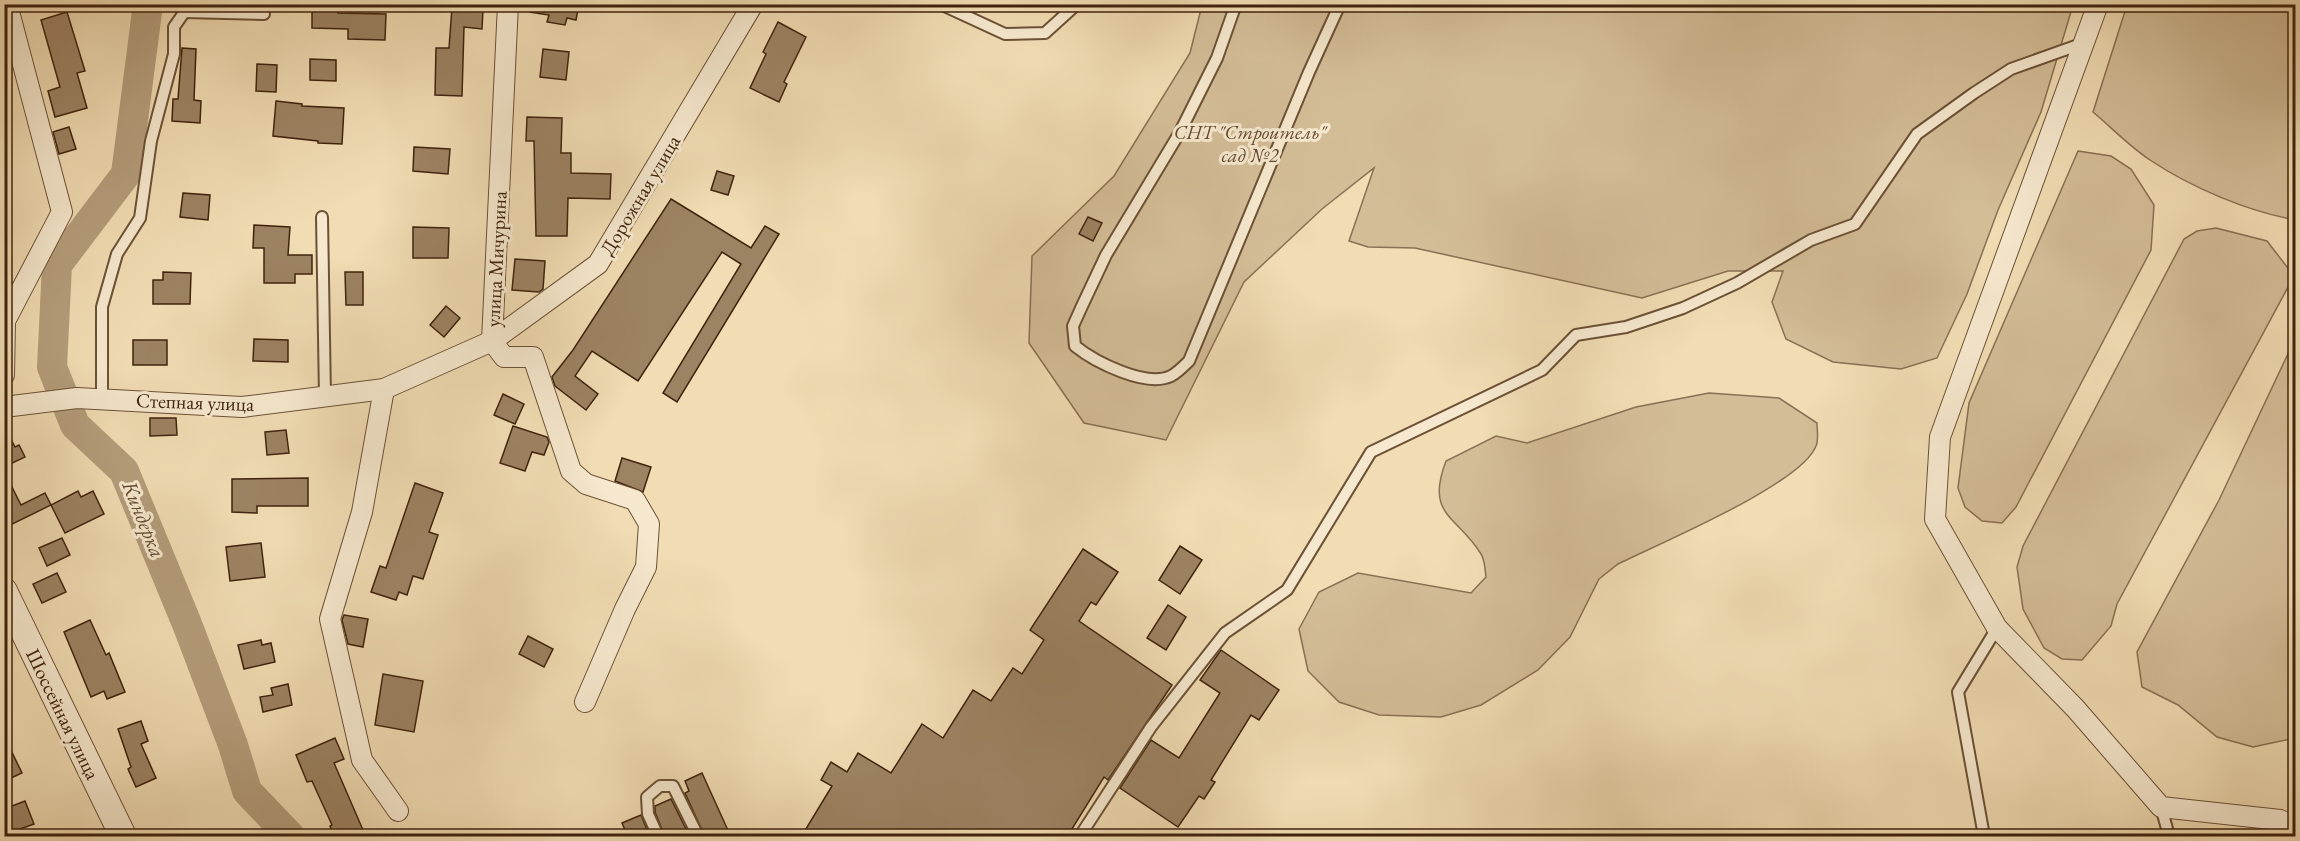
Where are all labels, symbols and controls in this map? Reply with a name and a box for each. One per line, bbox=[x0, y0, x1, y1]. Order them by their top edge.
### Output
park label: СНТ "Строитель" сад №2 bbox=[1174, 119, 1329, 168]
street label: Дорожная улица bbox=[594, 130, 686, 260]
street label: улица Мичурина bbox=[479, 190, 513, 328]
street label: Степная улица bbox=[135, 387, 255, 417]
water label: Киндерка bbox=[116, 476, 172, 561]
street label: Шоссейная улица bbox=[20, 644, 106, 784]

